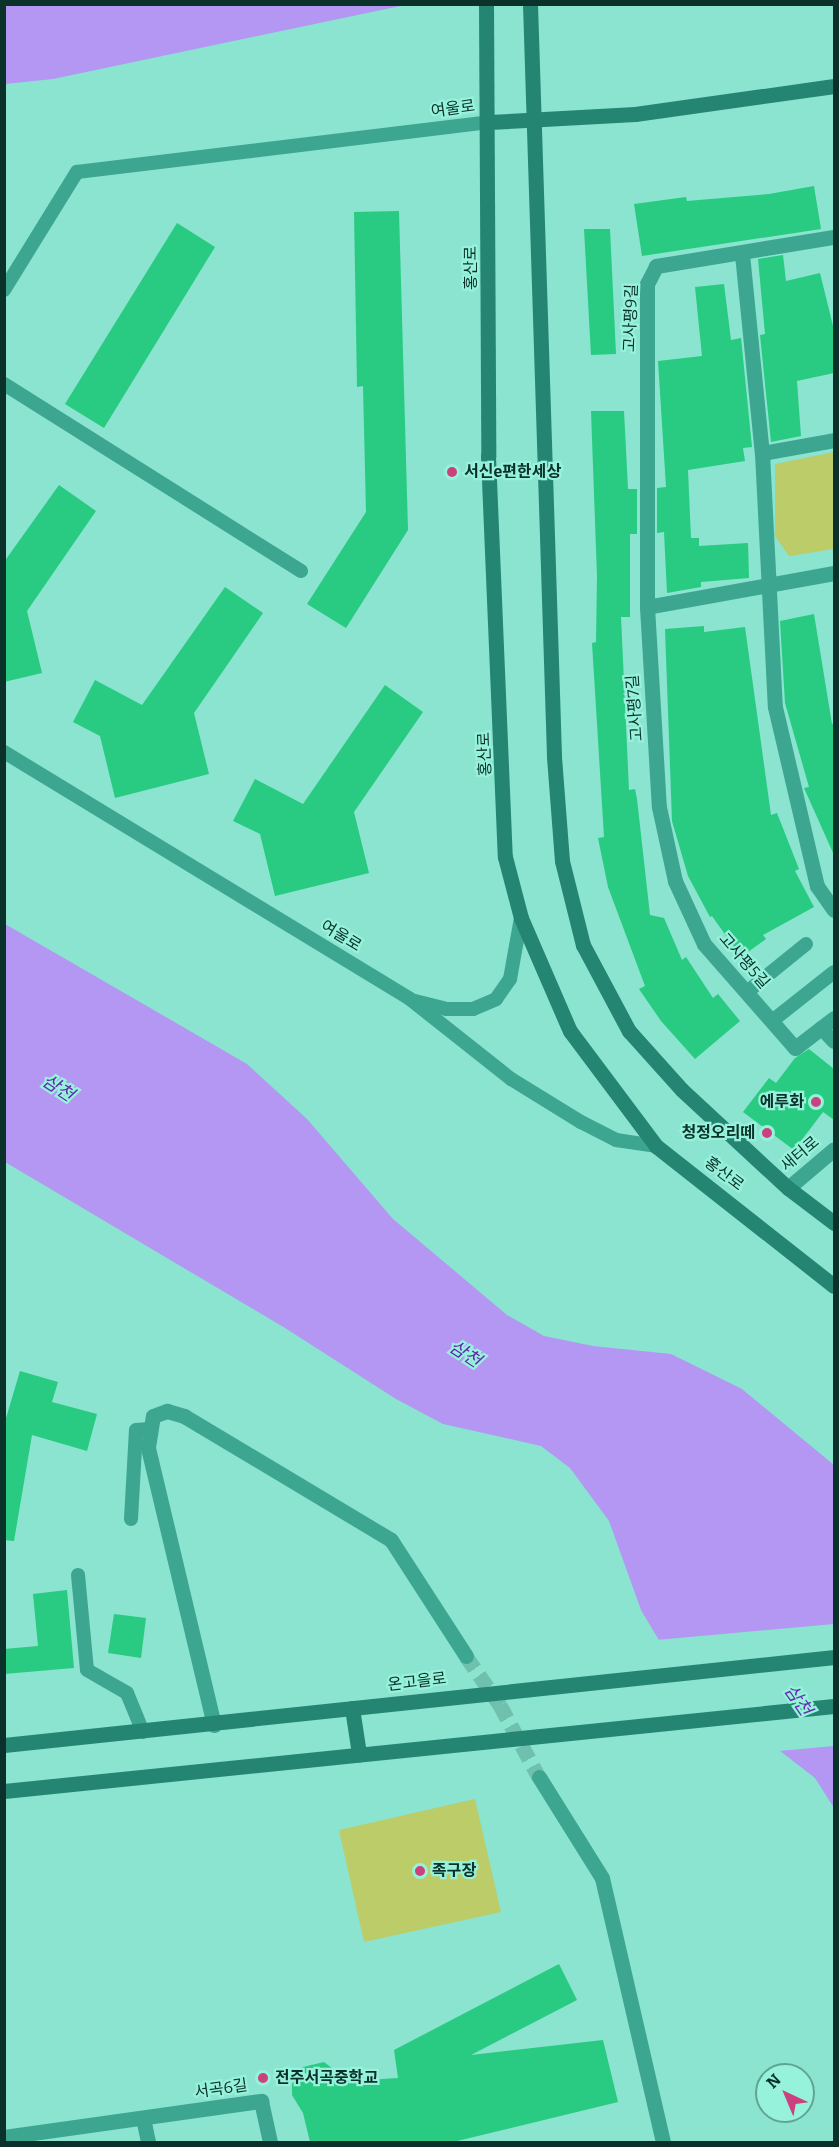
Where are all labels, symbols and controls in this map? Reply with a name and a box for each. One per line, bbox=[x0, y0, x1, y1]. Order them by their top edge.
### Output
street label: 여울로 bbox=[430, 96, 476, 122]
street label: 홍산로 bbox=[461, 246, 481, 290]
street label: 고사평9길 bbox=[620, 284, 642, 352]
place label: 서신e편한세상 bbox=[464, 462, 561, 482]
marker: 서신e편한세상 bbox=[445, 465, 459, 479]
street label: 고사평7길 bbox=[623, 674, 647, 742]
street label: 홍산로 bbox=[475, 732, 495, 776]
street label: 여울로 bbox=[317, 916, 365, 956]
street label: 고사평5길 bbox=[715, 929, 773, 993]
water label: 삼천 bbox=[38, 1070, 78, 1106]
place label: 에루화 bbox=[760, 1092, 804, 1112]
marker: 에루화 bbox=[809, 1095, 823, 1109]
place label: 청정오리떼 bbox=[681, 1123, 755, 1143]
marker: 청정오리떼 bbox=[760, 1126, 774, 1140]
street label: 새터로 bbox=[777, 1132, 823, 1176]
street label: 홍산로 bbox=[701, 1153, 747, 1195]
water label: 삼천 bbox=[445, 1336, 485, 1372]
street label: 온고을로 bbox=[387, 1669, 447, 1695]
water label: 삼천 bbox=[780, 1680, 816, 1720]
place label: 족구장 bbox=[432, 1861, 476, 1881]
marker: 족구장 bbox=[413, 1864, 427, 1878]
north arrow bbox=[755, 2063, 815, 2123]
place label: 전주서곡중학교 bbox=[275, 2068, 378, 2088]
text: N bbox=[762, 2070, 785, 2092]
marker: 전주서곡중학교 bbox=[256, 2071, 270, 2085]
street label: 서곡6길 bbox=[193, 2076, 249, 2102]

